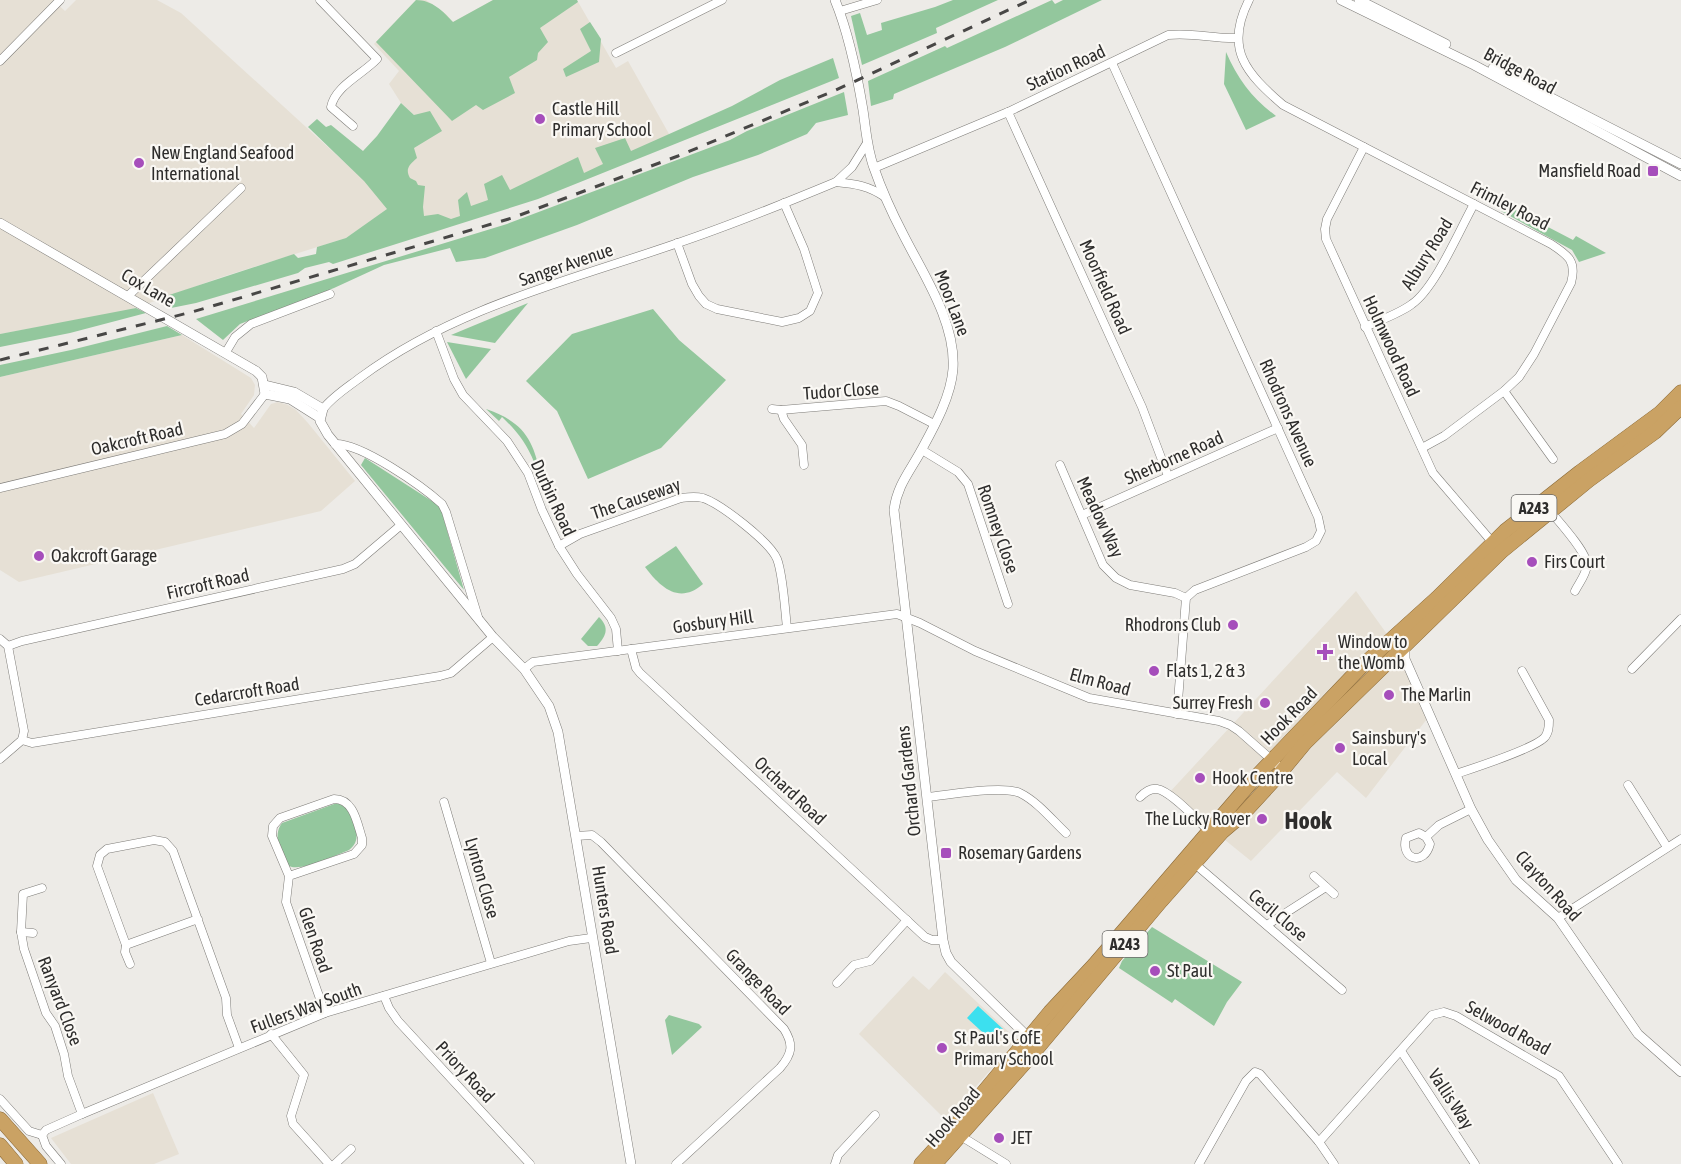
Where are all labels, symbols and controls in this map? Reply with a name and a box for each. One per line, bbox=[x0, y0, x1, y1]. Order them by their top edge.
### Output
street label: Station Road bbox=[1023, 40, 1109, 95]
street label: Bridge Road bbox=[1480, 43, 1560, 98]
place label: Castle Hill Primary School bbox=[552, 98, 652, 140]
marker: Castle Hill Primary School bbox=[533, 112, 547, 126]
place label: New England Seafood International bbox=[151, 142, 294, 184]
marker: New England Seafood International bbox=[132, 156, 146, 170]
place label: Mansfield Road bbox=[1538, 160, 1641, 181]
marker: Mansfield Road bbox=[1646, 164, 1660, 178]
street label: Frimley Road bbox=[1467, 177, 1553, 234]
street label: Albury Road bbox=[1396, 214, 1457, 293]
street label: Moorfield Road bbox=[1075, 236, 1136, 337]
street label: Sanger Avenue bbox=[516, 239, 615, 290]
street label: Cox Lane bbox=[118, 264, 179, 311]
street label: Moor Lane bbox=[930, 267, 975, 339]
street label: Holmwood Road bbox=[1359, 292, 1424, 400]
street label: Rhodrons Avenue bbox=[1255, 356, 1322, 470]
street label: Tudor Close bbox=[802, 377, 880, 404]
street label: Oakcroft Road bbox=[89, 418, 185, 459]
street label: Sherborne Road bbox=[1121, 426, 1226, 489]
street label: Durbin Road bbox=[527, 456, 580, 540]
street label: The Causeway bbox=[589, 473, 683, 524]
street label: Meadow Way bbox=[1073, 473, 1128, 561]
street label: Romney Close bbox=[973, 482, 1023, 576]
road number: A243 bbox=[1512, 495, 1556, 521]
place label: Oakcroft Garage bbox=[51, 545, 157, 566]
marker: Oakcroft Garage bbox=[32, 549, 46, 563]
place label: Firs Court bbox=[1544, 551, 1605, 572]
marker: Firs Court bbox=[1525, 555, 1539, 569]
street label: Fircroft Road bbox=[165, 564, 251, 603]
street label: Gosbury Hill bbox=[671, 605, 755, 638]
place label: Rhodrons Club bbox=[1125, 614, 1221, 635]
marker: Rhodrons Club bbox=[1226, 618, 1240, 632]
place label: Window to the Womb bbox=[1338, 631, 1407, 673]
marker: Window to the Womb bbox=[1316, 643, 1334, 661]
place label: Flats 1, 2 & 3 bbox=[1166, 660, 1246, 681]
street label: Elm Road bbox=[1067, 663, 1133, 700]
marker: Flats 1, 2 & 3 bbox=[1147, 664, 1161, 678]
street label: Cedarcroft Road bbox=[193, 673, 301, 710]
street label: Hook Road bbox=[1256, 682, 1321, 749]
place label: The Marlin bbox=[1401, 684, 1471, 705]
marker: The Marlin bbox=[1382, 688, 1396, 702]
place label: Surrey Fresh bbox=[1173, 692, 1253, 713]
marker: Surrey Fresh bbox=[1258, 696, 1272, 710]
street label: Orchard Gardens bbox=[892, 725, 925, 837]
place label: Sainsbury's Local bbox=[1352, 727, 1426, 769]
marker: Sainsbury's Local bbox=[1333, 741, 1347, 755]
street label: Orchard Road bbox=[750, 752, 831, 829]
place label: Hook Centre bbox=[1212, 767, 1293, 788]
marker: Hook Centre bbox=[1193, 771, 1207, 785]
district label: Hook bbox=[1284, 807, 1332, 834]
place label: The Lucky Rover bbox=[1145, 808, 1251, 829]
marker: The Lucky Rover bbox=[1255, 812, 1269, 826]
street label: Lynton Close bbox=[461, 835, 504, 921]
place label: Rosemary Gardens bbox=[958, 842, 1082, 863]
marker: Rosemary Gardens bbox=[939, 846, 953, 860]
street label: Clayton Road bbox=[1511, 846, 1586, 925]
street label: Hunters Road bbox=[588, 864, 623, 956]
street label: Cecil Close bbox=[1245, 884, 1312, 945]
street label: Glen Road bbox=[294, 904, 336, 975]
road number: A243 bbox=[1102, 931, 1148, 957]
street label: Grange Road bbox=[722, 944, 795, 1019]
street label: Ranyard Close bbox=[34, 953, 87, 1048]
place label: St Paul bbox=[1167, 960, 1213, 981]
marker: St Paul bbox=[1148, 964, 1162, 978]
street label: Fullers Way South bbox=[247, 978, 364, 1037]
street label: Selwood Road bbox=[1462, 996, 1554, 1059]
place label: St Paul's CofE Primary School bbox=[954, 1027, 1054, 1069]
street label: Priory Road bbox=[432, 1037, 499, 1107]
marker: St Paul's CofE Primary School bbox=[935, 1041, 949, 1055]
street label: Vallis Way bbox=[1424, 1065, 1479, 1133]
street label: Hook Road bbox=[921, 1083, 984, 1151]
place label: JET bbox=[1011, 1127, 1032, 1148]
marker: JET bbox=[992, 1131, 1006, 1145]

